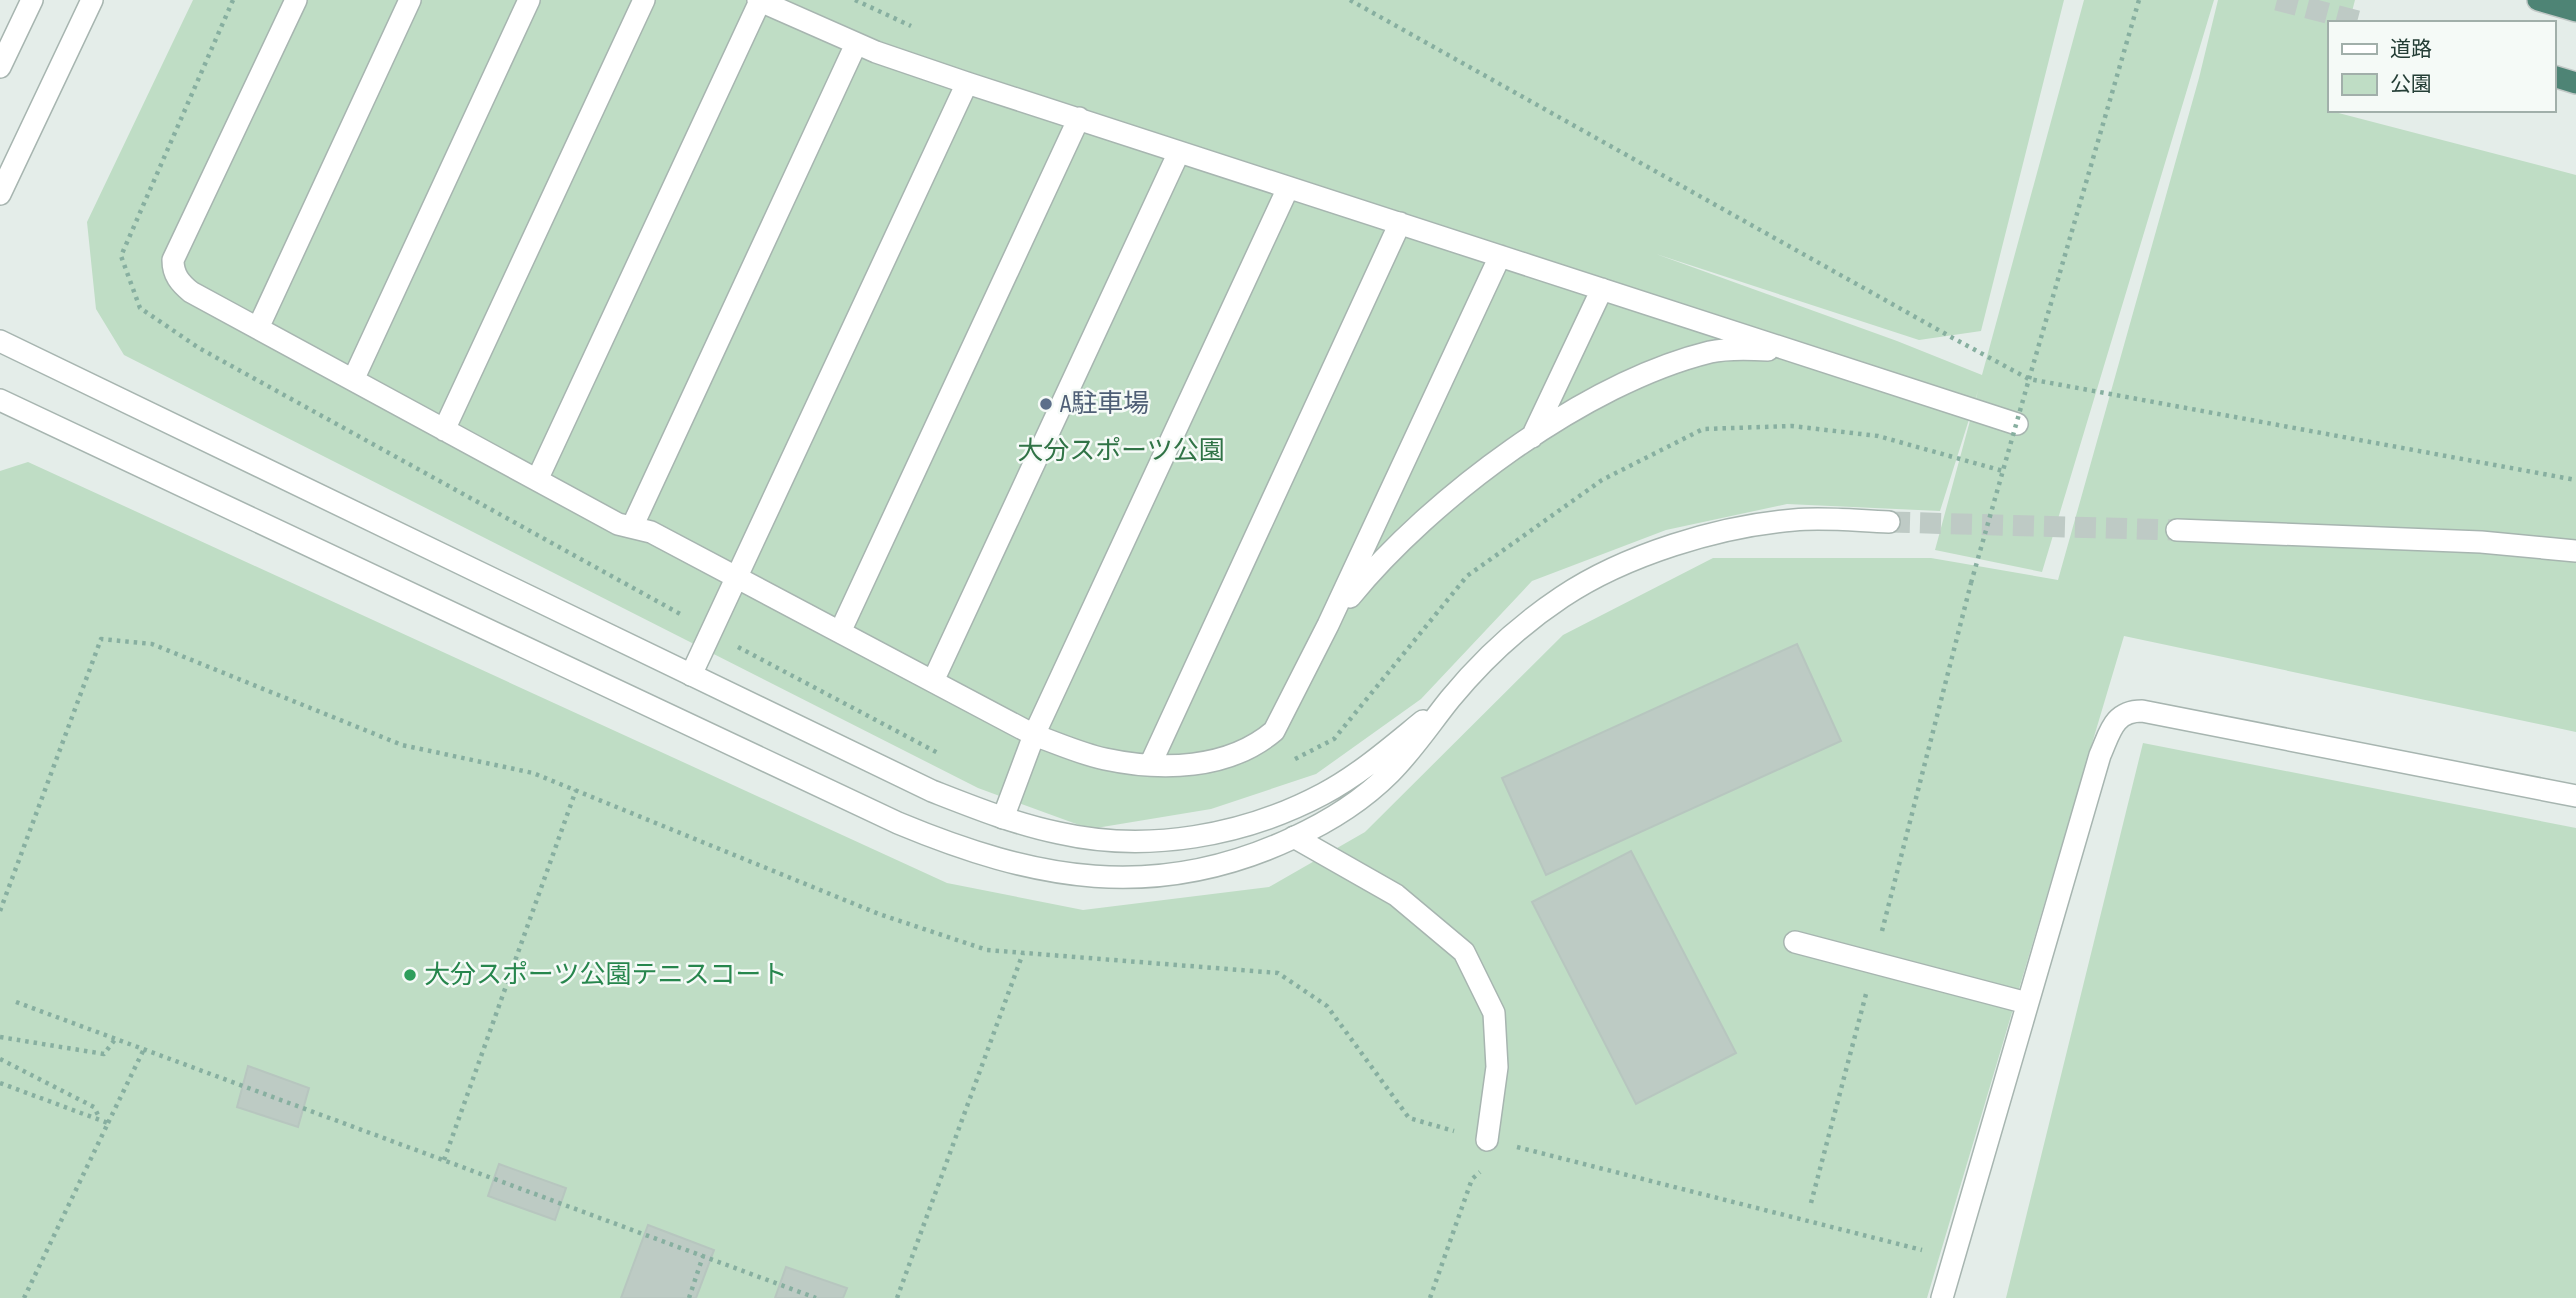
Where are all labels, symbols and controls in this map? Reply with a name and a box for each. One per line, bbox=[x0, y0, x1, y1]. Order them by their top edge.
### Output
legend bbox=[2328, 21, 2555, 112]
text: 道路 bbox=[2390, 37, 2432, 62]
text: 公園 bbox=[2390, 72, 2432, 97]
place label: A駐車場 bbox=[1059, 389, 1149, 420]
marker: A駐車場 bbox=[1038, 396, 1054, 412]
park label: 大分スポーツ公園 bbox=[1017, 436, 1225, 467]
place label: 大分スポーツ公園テニスコート bbox=[424, 960, 787, 991]
marker: 大分スポーツ公園テニスコート bbox=[402, 967, 418, 983]

